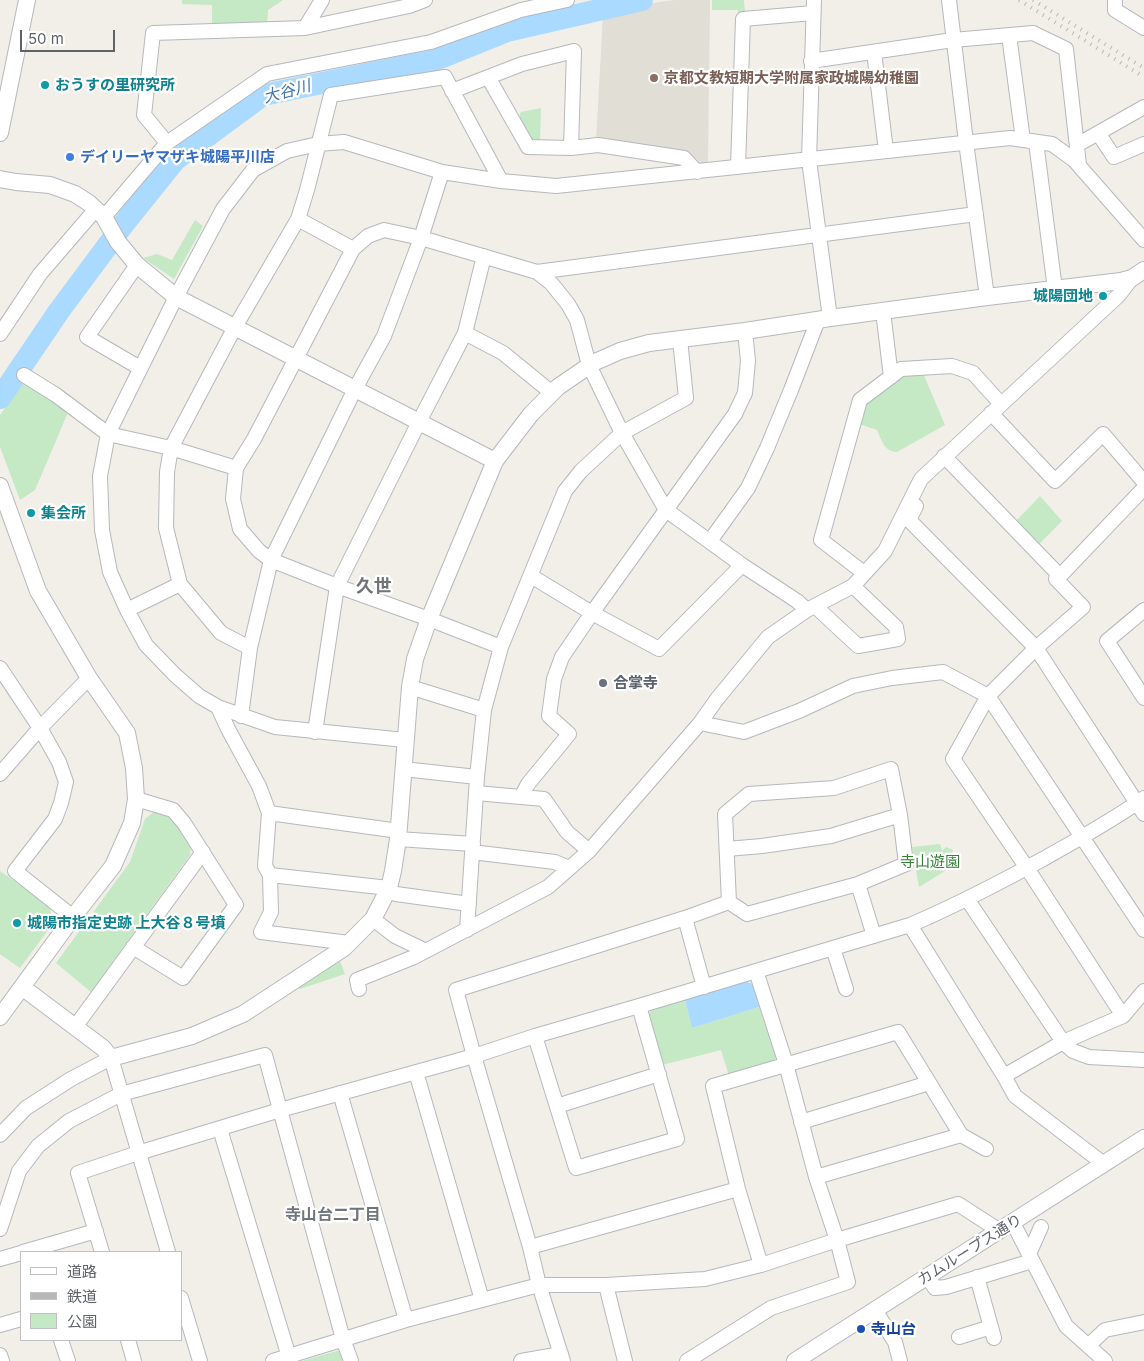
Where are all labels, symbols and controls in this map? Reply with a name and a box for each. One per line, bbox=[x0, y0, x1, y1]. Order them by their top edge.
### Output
scale bar bbox=[22, 20, 118, 52]
text: 50 m bbox=[28, 29, 64, 48]
place label: 京都文教短期大学附属家政城陽幼稚園 bbox=[664, 69, 919, 87]
marker: 京都文教短期大学附属家政城陽幼稚園 bbox=[648, 72, 660, 84]
place label: おうすの里研究所 bbox=[55, 76, 175, 94]
water label: 大谷川 bbox=[261, 77, 313, 107]
marker: おうすの里研究所 bbox=[39, 79, 51, 91]
place label: デイリーヤマザキ城陽平川店 bbox=[80, 148, 275, 166]
marker: デイリーヤマザキ城陽平川店 bbox=[64, 151, 76, 163]
place label: 城陽団地 bbox=[1033, 287, 1093, 305]
marker: 城陽団地 bbox=[1097, 290, 1109, 302]
place label: 集会所 bbox=[41, 504, 86, 522]
marker: 集会所 bbox=[25, 507, 37, 519]
district label: 久世 bbox=[356, 576, 392, 598]
place label: 合掌寺 bbox=[613, 674, 658, 692]
marker: 合掌寺 bbox=[597, 677, 609, 689]
park label: 寺山遊園 bbox=[900, 853, 960, 871]
place label: 城陽市指定史跡 上大谷８号墳 bbox=[27, 914, 226, 932]
marker: 城陽市指定史跡 上大谷８号墳 bbox=[11, 917, 23, 929]
district label: 寺山台二丁目 bbox=[285, 1205, 381, 1225]
street label: カムループス通り bbox=[914, 1211, 1026, 1289]
legend bbox=[20, 1251, 182, 1341]
text: 道路 bbox=[67, 1262, 97, 1281]
text: 鉄道 bbox=[67, 1287, 97, 1306]
text: 公園 bbox=[67, 1312, 97, 1331]
place label: 寺山台 bbox=[871, 1320, 916, 1338]
marker: 寺山台 bbox=[855, 1323, 867, 1335]

